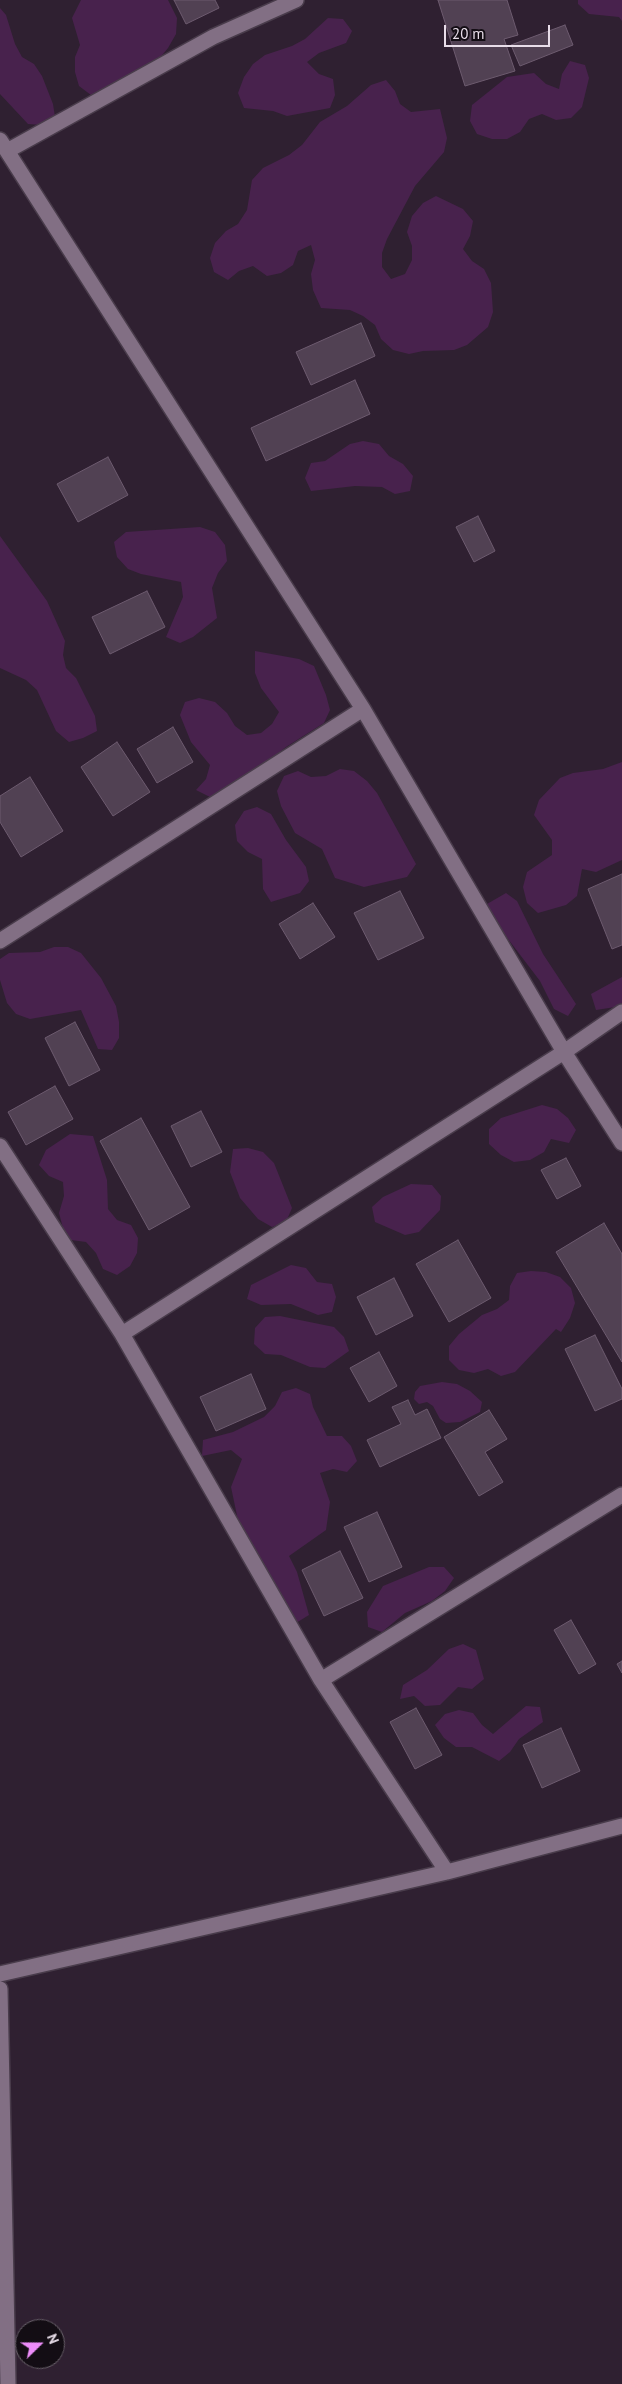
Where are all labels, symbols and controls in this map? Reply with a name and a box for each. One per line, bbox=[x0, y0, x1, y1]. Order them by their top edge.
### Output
scale bar bbox=[447, 15, 553, 47]
text: 20 m bbox=[452, 24, 485, 43]
north arrow bbox=[15, 2319, 65, 2369]
text: N bbox=[43, 2331, 63, 2346]

